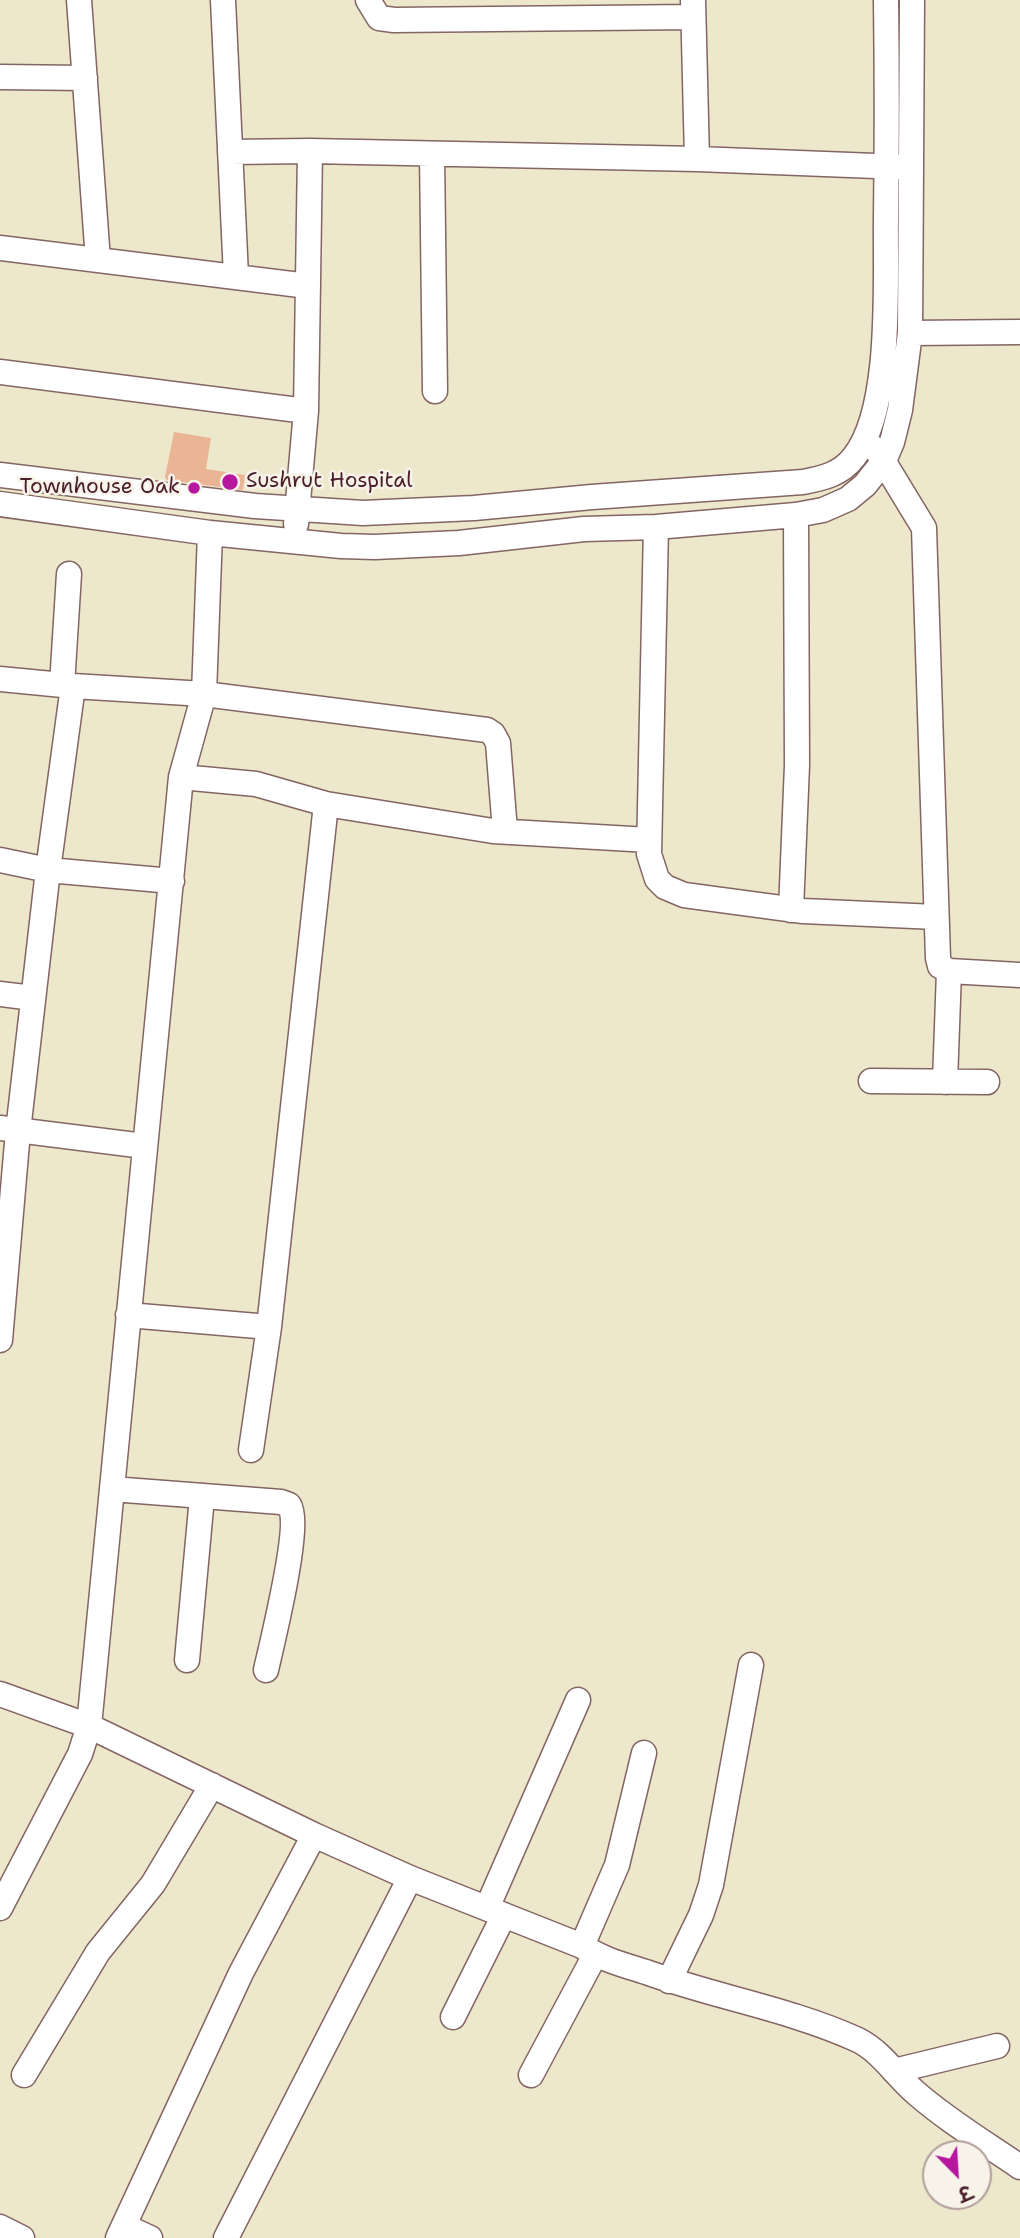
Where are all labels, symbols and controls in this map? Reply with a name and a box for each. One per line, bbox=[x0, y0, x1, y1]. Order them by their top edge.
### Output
place label: Sushrut Hospital bbox=[246, 469, 413, 495]
marker: Sushrut Hospital bbox=[220, 472, 240, 492]
place label: Townhouse Oak bbox=[19, 475, 180, 501]
marker: Townhouse Oak bbox=[186, 480, 202, 496]
north arrow bbox=[922, 2140, 992, 2210]
text: उ bbox=[954, 2179, 976, 2207]

